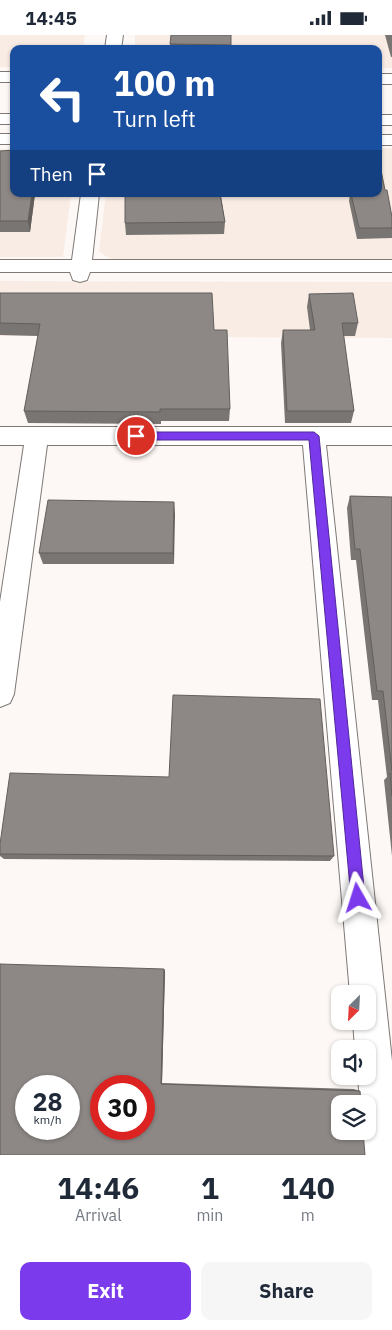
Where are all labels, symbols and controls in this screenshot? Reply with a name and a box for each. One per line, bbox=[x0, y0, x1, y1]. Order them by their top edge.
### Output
text: 14:45 bbox=[25, 6, 77, 30]
text: 100 m bbox=[113, 60, 216, 106]
icon: left bbox=[30, 65, 95, 130]
text: Turn left bbox=[113, 104, 196, 133]
icon: arrive bbox=[83, 160, 111, 188]
text: Then bbox=[30, 162, 73, 186]
pin bbox=[115, 415, 157, 457]
icon: arrive bbox=[122, 422, 150, 450]
position arrow bbox=[331, 871, 383, 923]
north arrow bbox=[331, 985, 376, 1030]
map controls bbox=[331, 985, 376, 1140]
button: sound bbox=[331, 1040, 376, 1085]
speed limit sign: 30 bbox=[90, 1075, 155, 1140]
text: 28 bbox=[32, 1085, 63, 1118]
button: layers bbox=[331, 1095, 376, 1140]
text: km/h bbox=[33, 1112, 62, 1127]
text: 14:46 bbox=[57, 1168, 139, 1207]
text: 1 bbox=[201, 1168, 219, 1207]
text: 140 bbox=[281, 1168, 335, 1207]
text: Arrival bbox=[75, 1205, 122, 1225]
text: min bbox=[196, 1205, 223, 1225]
text: m bbox=[301, 1205, 315, 1225]
button: Exit bbox=[20, 1262, 191, 1320]
button: Share bbox=[201, 1262, 372, 1320]

